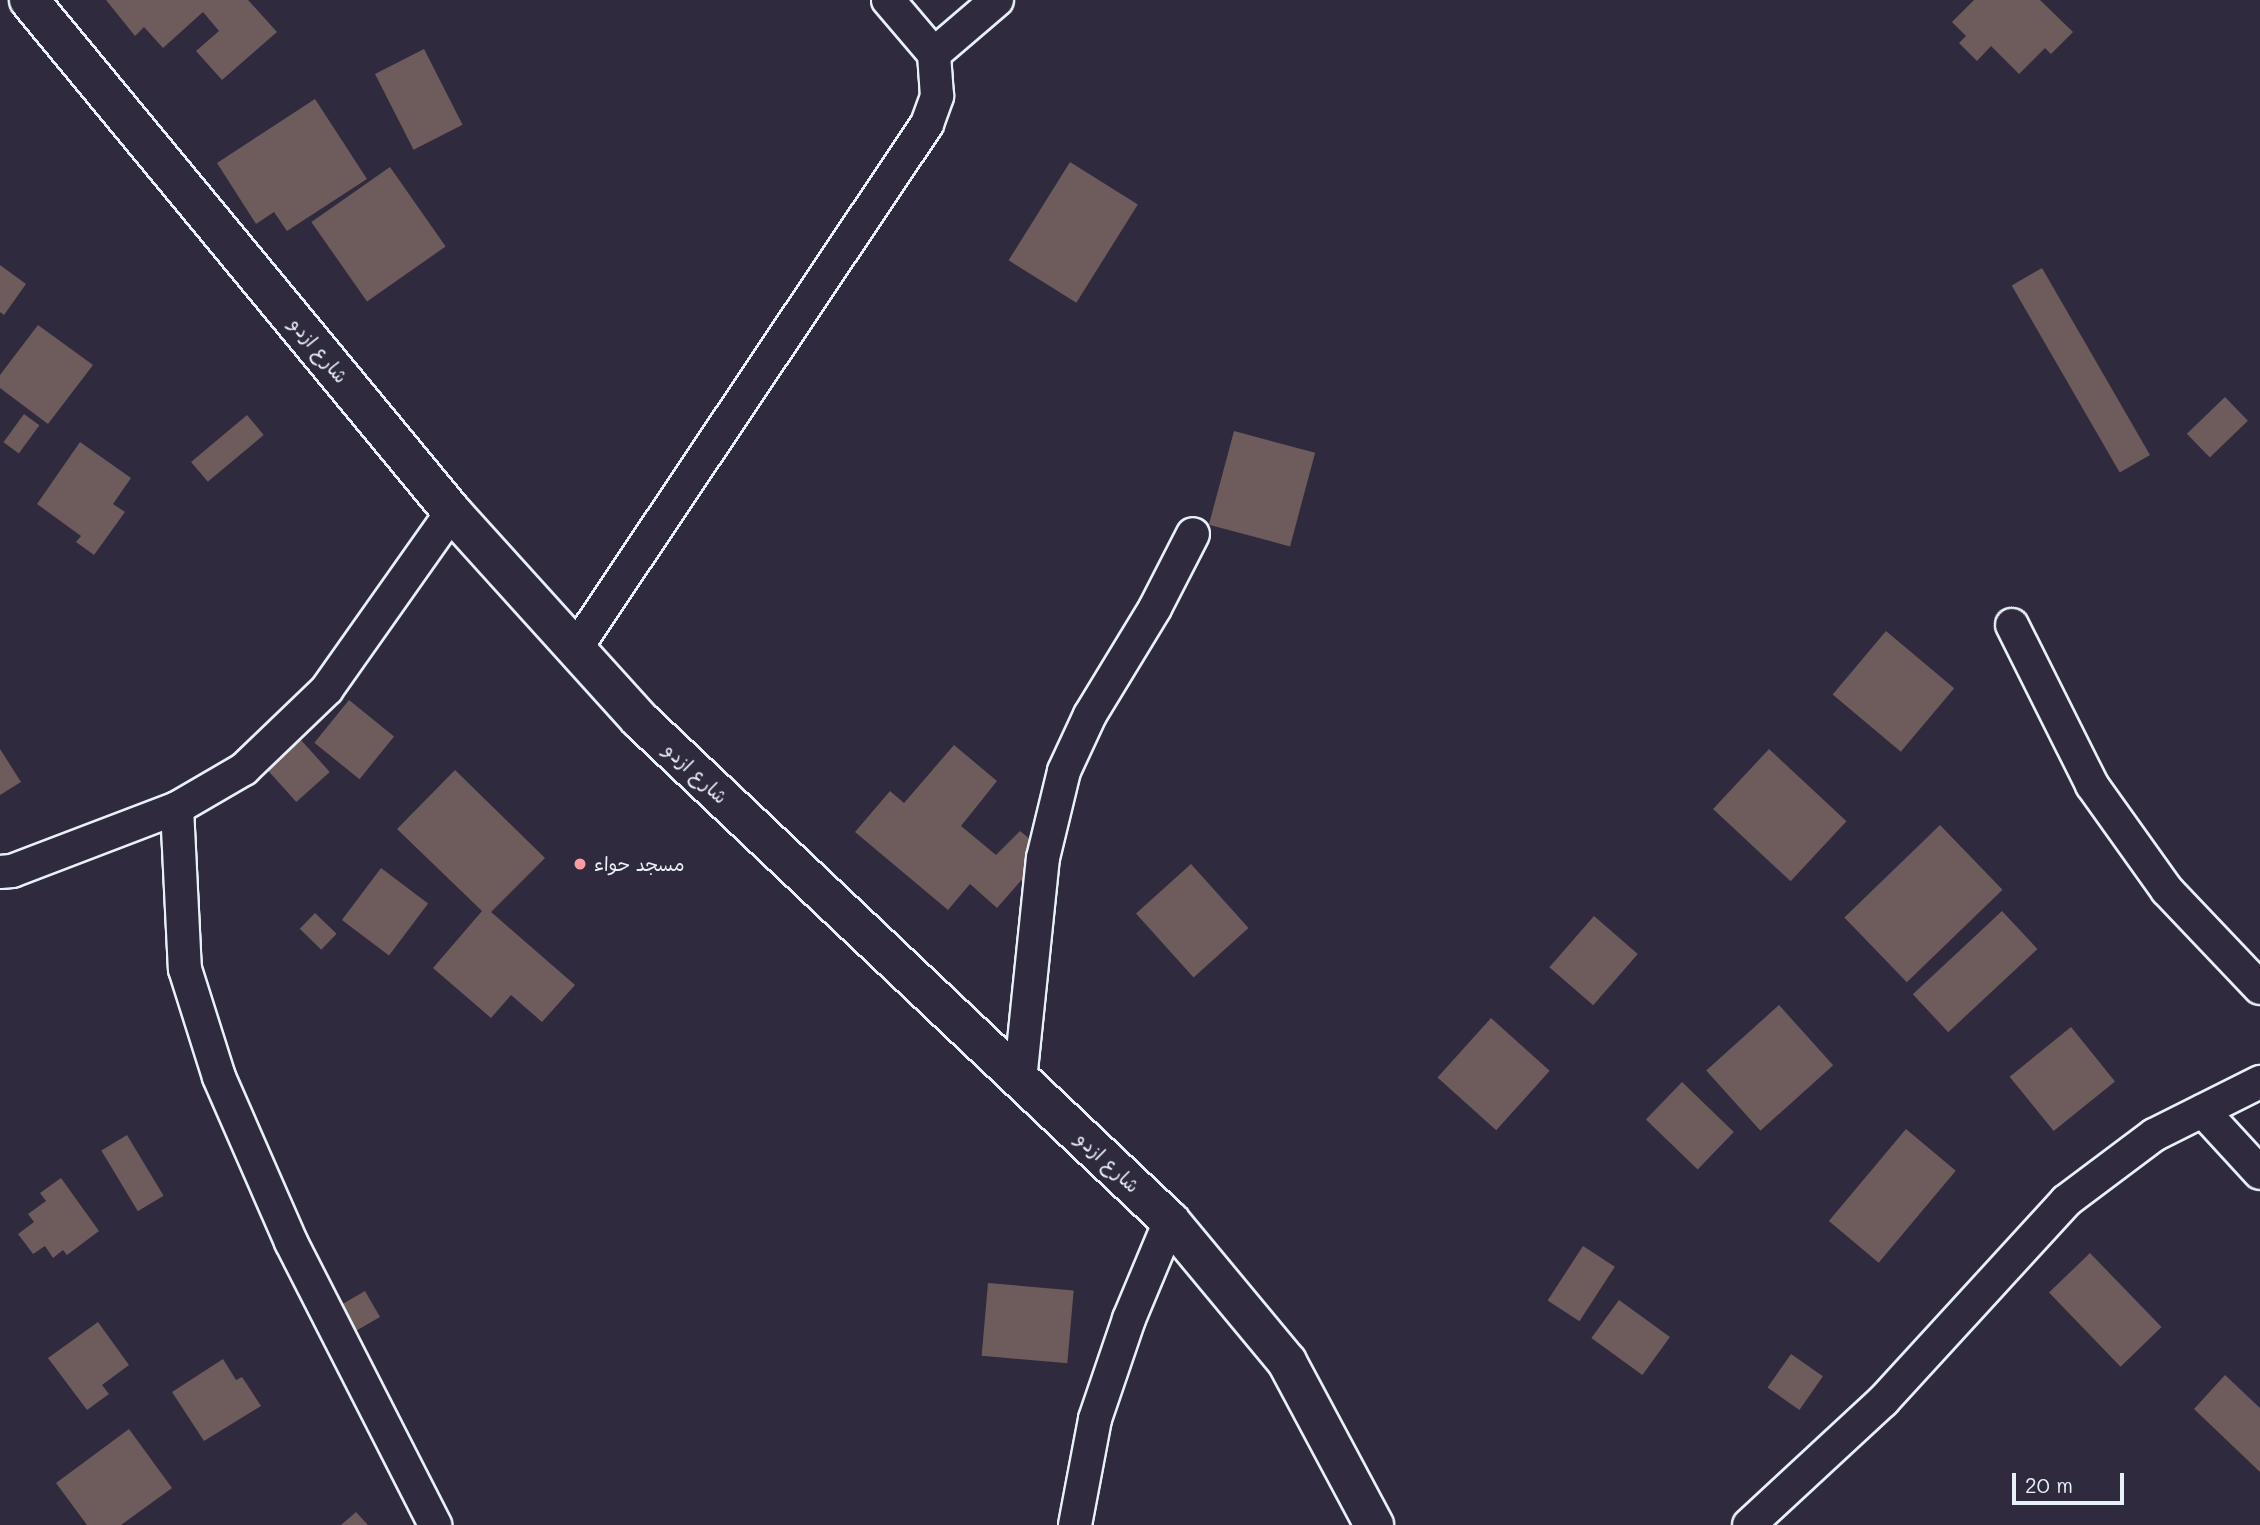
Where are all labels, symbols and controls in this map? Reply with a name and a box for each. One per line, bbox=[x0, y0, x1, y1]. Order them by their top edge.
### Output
street label: شارع ازدو bbox=[285, 313, 353, 387]
street label: شارع ازدو bbox=[660, 738, 732, 808]
place label: مسجد حواء bbox=[594, 853, 684, 875]
marker: مسجد حواء bbox=[572, 856, 588, 872]
street label: شارع ازدو bbox=[1072, 1127, 1144, 1197]
scale bar bbox=[2015, 1458, 2127, 1502]
text: 20 m bbox=[2025, 1471, 2073, 1498]

